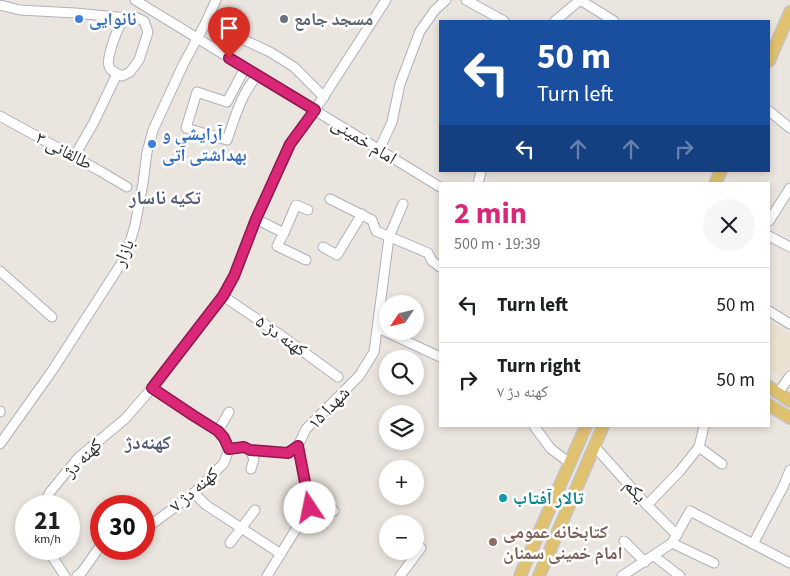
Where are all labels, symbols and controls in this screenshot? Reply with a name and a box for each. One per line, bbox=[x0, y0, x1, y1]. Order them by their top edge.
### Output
place label: نانوایی bbox=[89, 7, 137, 32]
pin bbox=[208, 7, 250, 58]
place label: مسجد جامع bbox=[294, 7, 373, 32]
marker: نانوایی bbox=[73, 13, 85, 25]
marker: مسجد جامع bbox=[278, 13, 290, 25]
icon: arrive bbox=[215, 14, 243, 42]
text: 50 m bbox=[537, 32, 611, 82]
icon: left bbox=[454, 40, 519, 105]
text: Turn left bbox=[537, 78, 613, 110]
street label: امام خمینی bbox=[327, 111, 401, 171]
place label: آرایشی و بهداشتی آتی bbox=[162, 122, 247, 168]
street label: طالقانی ۳ bbox=[31, 126, 97, 176]
icon: left bbox=[511, 135, 539, 163]
icon: ahead bbox=[564, 135, 592, 163]
icon: ahead bbox=[617, 135, 645, 163]
icon: right bbox=[670, 135, 698, 163]
marker: آرایشی و بهداشتی آتی bbox=[146, 138, 158, 150]
district label: تکیه ناسار bbox=[128, 185, 202, 212]
text: 2 min bbox=[454, 192, 527, 235]
button: close bbox=[703, 199, 755, 251]
text: 500 m · 19:39 bbox=[454, 233, 541, 255]
street label: بازار bbox=[107, 235, 141, 272]
icon: left bbox=[454, 291, 482, 319]
text: Turn left bbox=[497, 292, 568, 319]
text: 50 m bbox=[717, 292, 755, 319]
north arrow bbox=[379, 295, 424, 340]
map controls bbox=[379, 295, 424, 560]
street label: کهنه دژ ۵ bbox=[250, 309, 312, 363]
button: search bbox=[379, 350, 424, 395]
text: Turn right bbox=[497, 353, 581, 380]
icon: right bbox=[454, 366, 482, 394]
text: 50 m bbox=[717, 367, 755, 394]
street label: شهدا ۱۵ bbox=[302, 381, 356, 435]
text: کهنه دژ ۷ bbox=[497, 381, 548, 403]
button: layers bbox=[379, 405, 424, 450]
district label: کهنه‌دژ bbox=[124, 430, 171, 457]
street label: کهنه دژ bbox=[57, 433, 108, 484]
button: + bbox=[379, 460, 424, 505]
street label: کهنه دژ ۷ bbox=[164, 461, 224, 518]
street label: یکم bbox=[618, 474, 652, 508]
position arrow bbox=[283, 481, 335, 533]
place label: تالار آفتاب bbox=[513, 486, 584, 511]
marker: تالار آفتاب bbox=[497, 492, 509, 504]
speed limit sign: 30 bbox=[90, 495, 155, 560]
text: 21 bbox=[34, 503, 61, 539]
button: − bbox=[379, 515, 424, 560]
place label: کتابخانه عمومی امام خمینی سمنان bbox=[503, 520, 623, 566]
text: km/h bbox=[34, 531, 61, 548]
marker: کتابخانه عمومی امام خمینی سمنان bbox=[487, 536, 499, 548]

